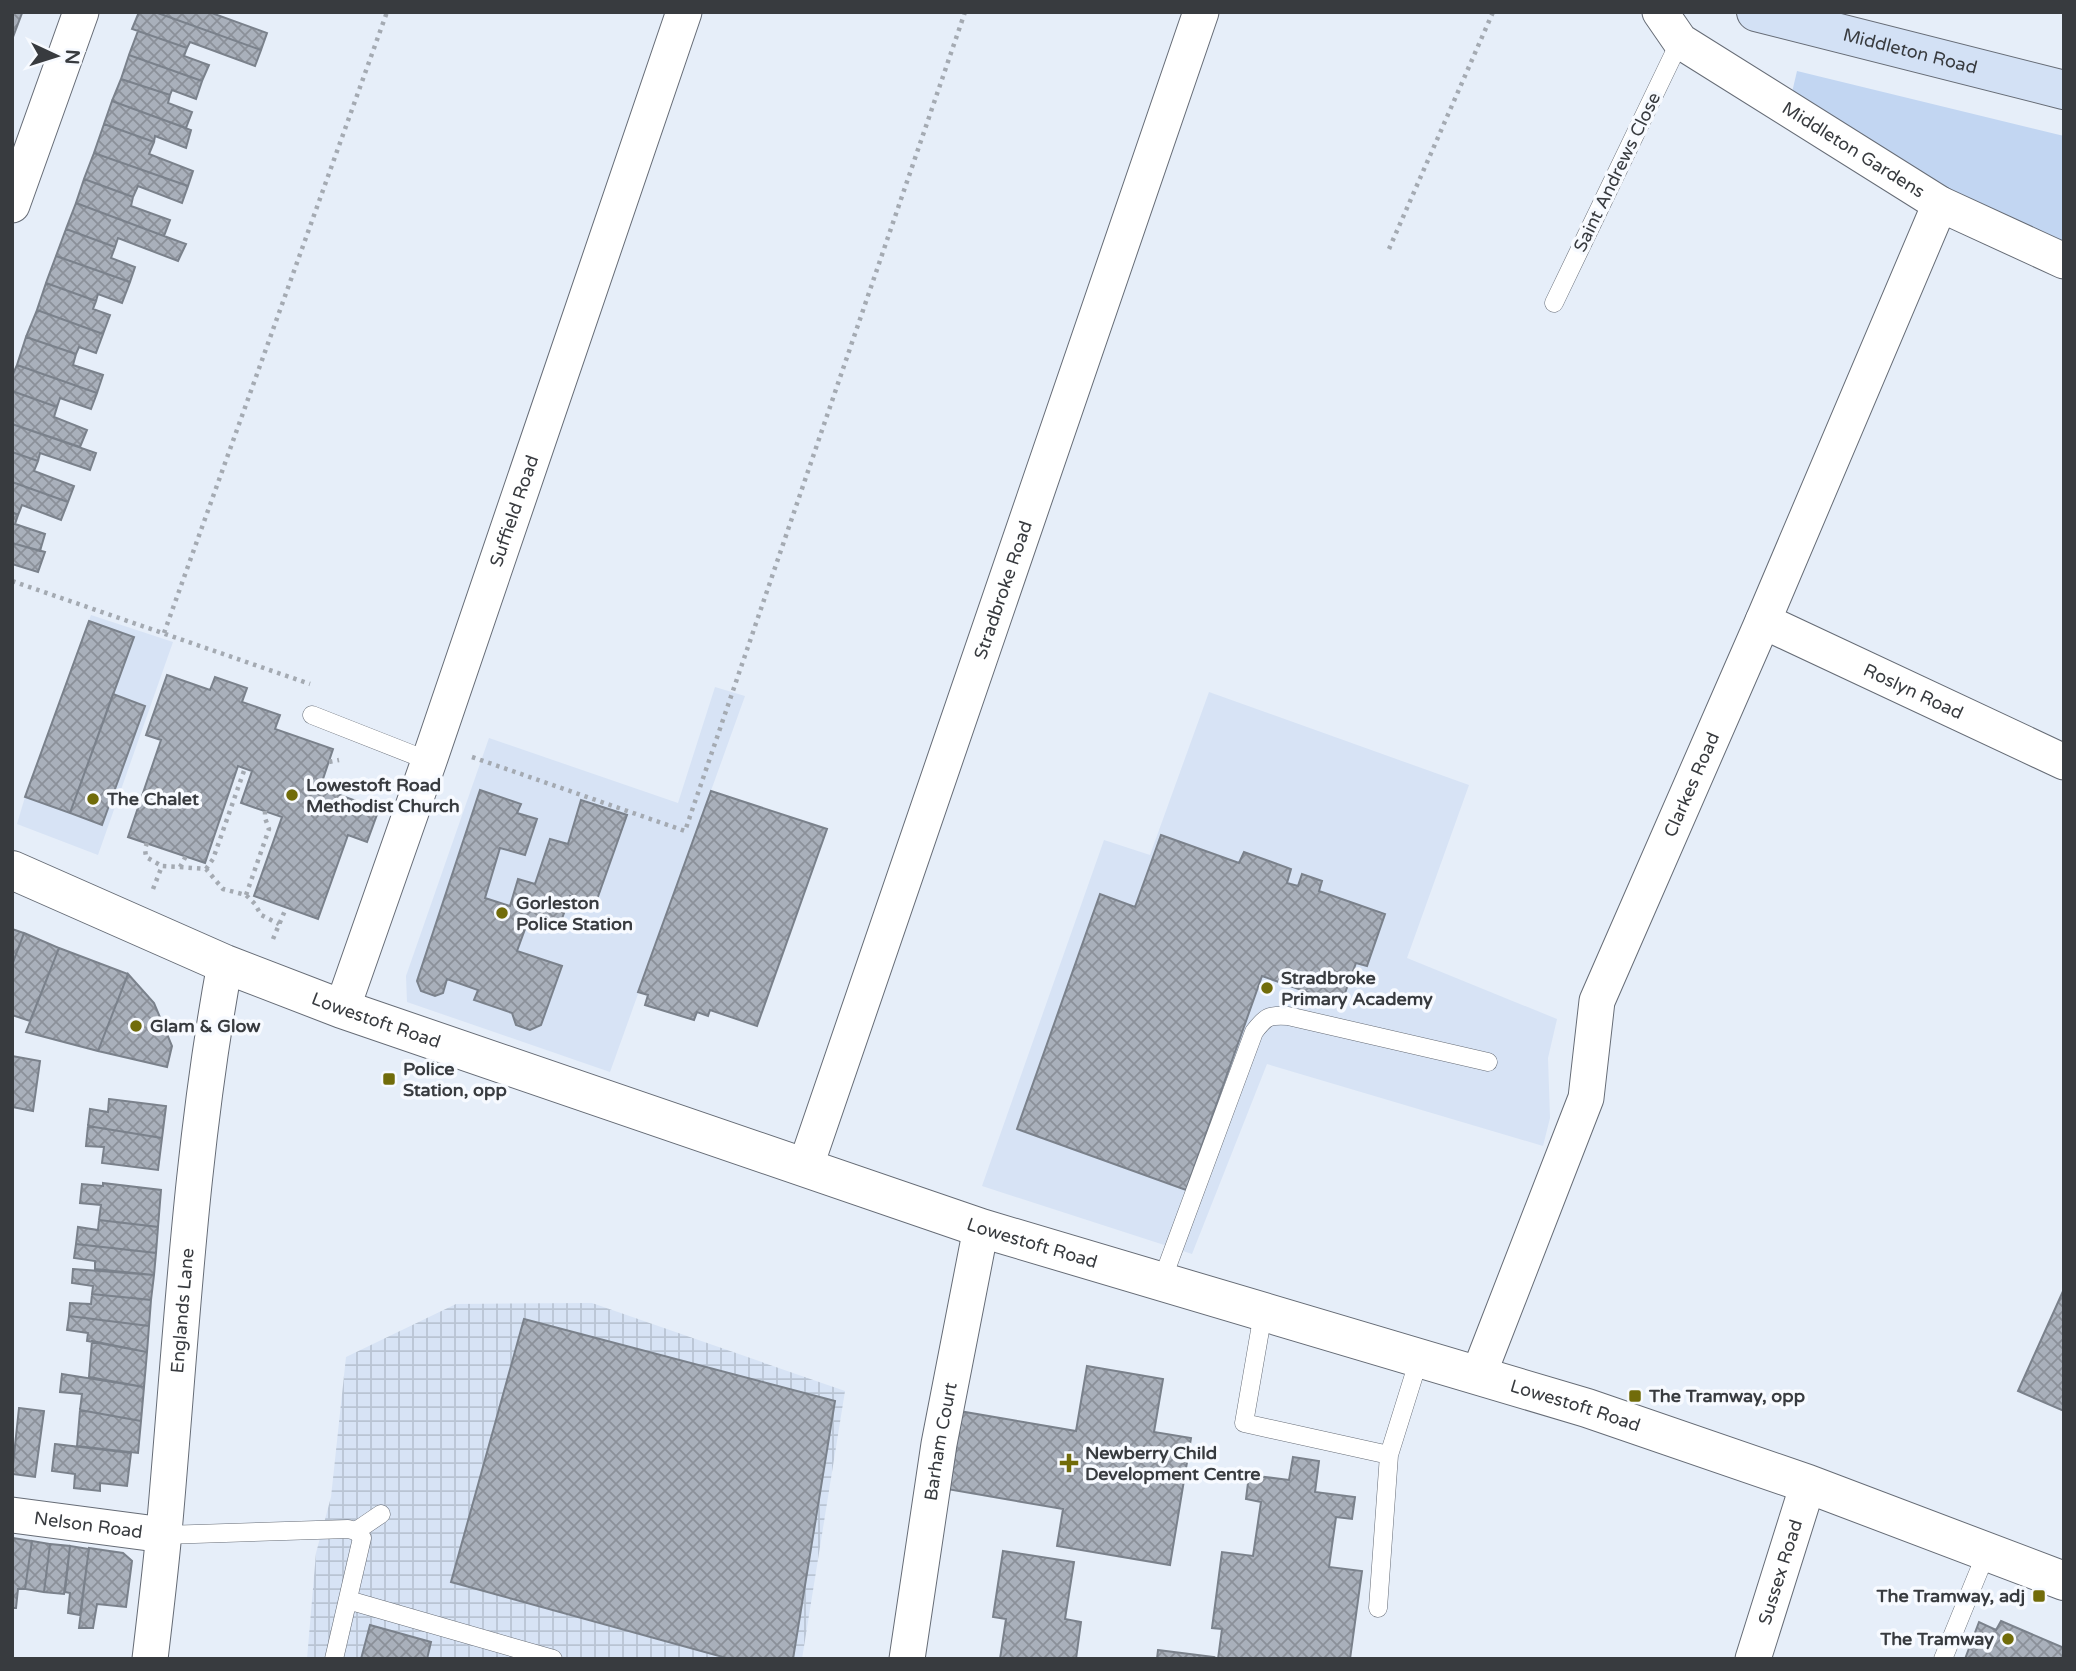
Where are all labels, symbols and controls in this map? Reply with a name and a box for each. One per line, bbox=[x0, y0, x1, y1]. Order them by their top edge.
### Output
north arrow bbox=[21, 21, 91, 91]
street label: Middleton Road bbox=[1841, 23, 1980, 79]
text: N bbox=[60, 49, 83, 65]
street label: Saint Andrews Close bbox=[1569, 89, 1665, 255]
street label: Middleton Gardens bbox=[1778, 97, 1929, 203]
street label: Suffield Road bbox=[485, 452, 543, 570]
street label: Stradbroke Road bbox=[969, 518, 1037, 662]
street label: Roslyn Road bbox=[1860, 659, 1967, 724]
street label: Clarkes Road bbox=[1659, 729, 1724, 841]
place label: Lowestoft Road Methodist Church bbox=[306, 774, 460, 817]
marker: Lowestoft Road Methodist Church bbox=[284, 787, 300, 803]
place label: The Chalet bbox=[106, 788, 199, 810]
marker: The Chalet bbox=[85, 791, 101, 807]
place label: Gorleston Police Station bbox=[516, 892, 633, 935]
marker: Gorleston Police Station bbox=[494, 905, 510, 921]
place label: Stradbroke Primary Academy bbox=[1281, 967, 1433, 1010]
marker: Stradbroke Primary Academy bbox=[1259, 980, 1275, 996]
street label: Lowestoft Road bbox=[308, 987, 443, 1053]
place label: Glam & Glow bbox=[150, 1015, 261, 1037]
marker: Glam & Glow bbox=[128, 1018, 144, 1034]
place label: Police Station, opp bbox=[403, 1058, 507, 1101]
marker: Police Station, opp bbox=[381, 1071, 397, 1087]
street label: Lowestoft Road bbox=[964, 1213, 1100, 1273]
street label: Englands Lane bbox=[166, 1247, 199, 1374]
street label: Lowestoft Road bbox=[1508, 1375, 1643, 1437]
street label: Barham Court bbox=[920, 1380, 962, 1502]
place label: The Tramway, opp bbox=[1648, 1385, 1805, 1407]
marker: The Tramway, opp bbox=[1627, 1388, 1643, 1404]
place label: Newberry Child Development Centre bbox=[1085, 1442, 1261, 1485]
marker: Newberry Child Development Centre bbox=[1059, 1453, 1079, 1473]
street label: Nelson Road bbox=[33, 1507, 144, 1543]
street label: Sussex Road bbox=[1753, 1517, 1807, 1627]
place label: The Tramway, adj bbox=[1876, 1585, 2025, 1607]
marker: The Tramway, adj bbox=[2031, 1588, 2047, 1604]
place label: The Tramway bbox=[1879, 1628, 1994, 1650]
marker: The Tramway bbox=[2000, 1631, 2016, 1647]

